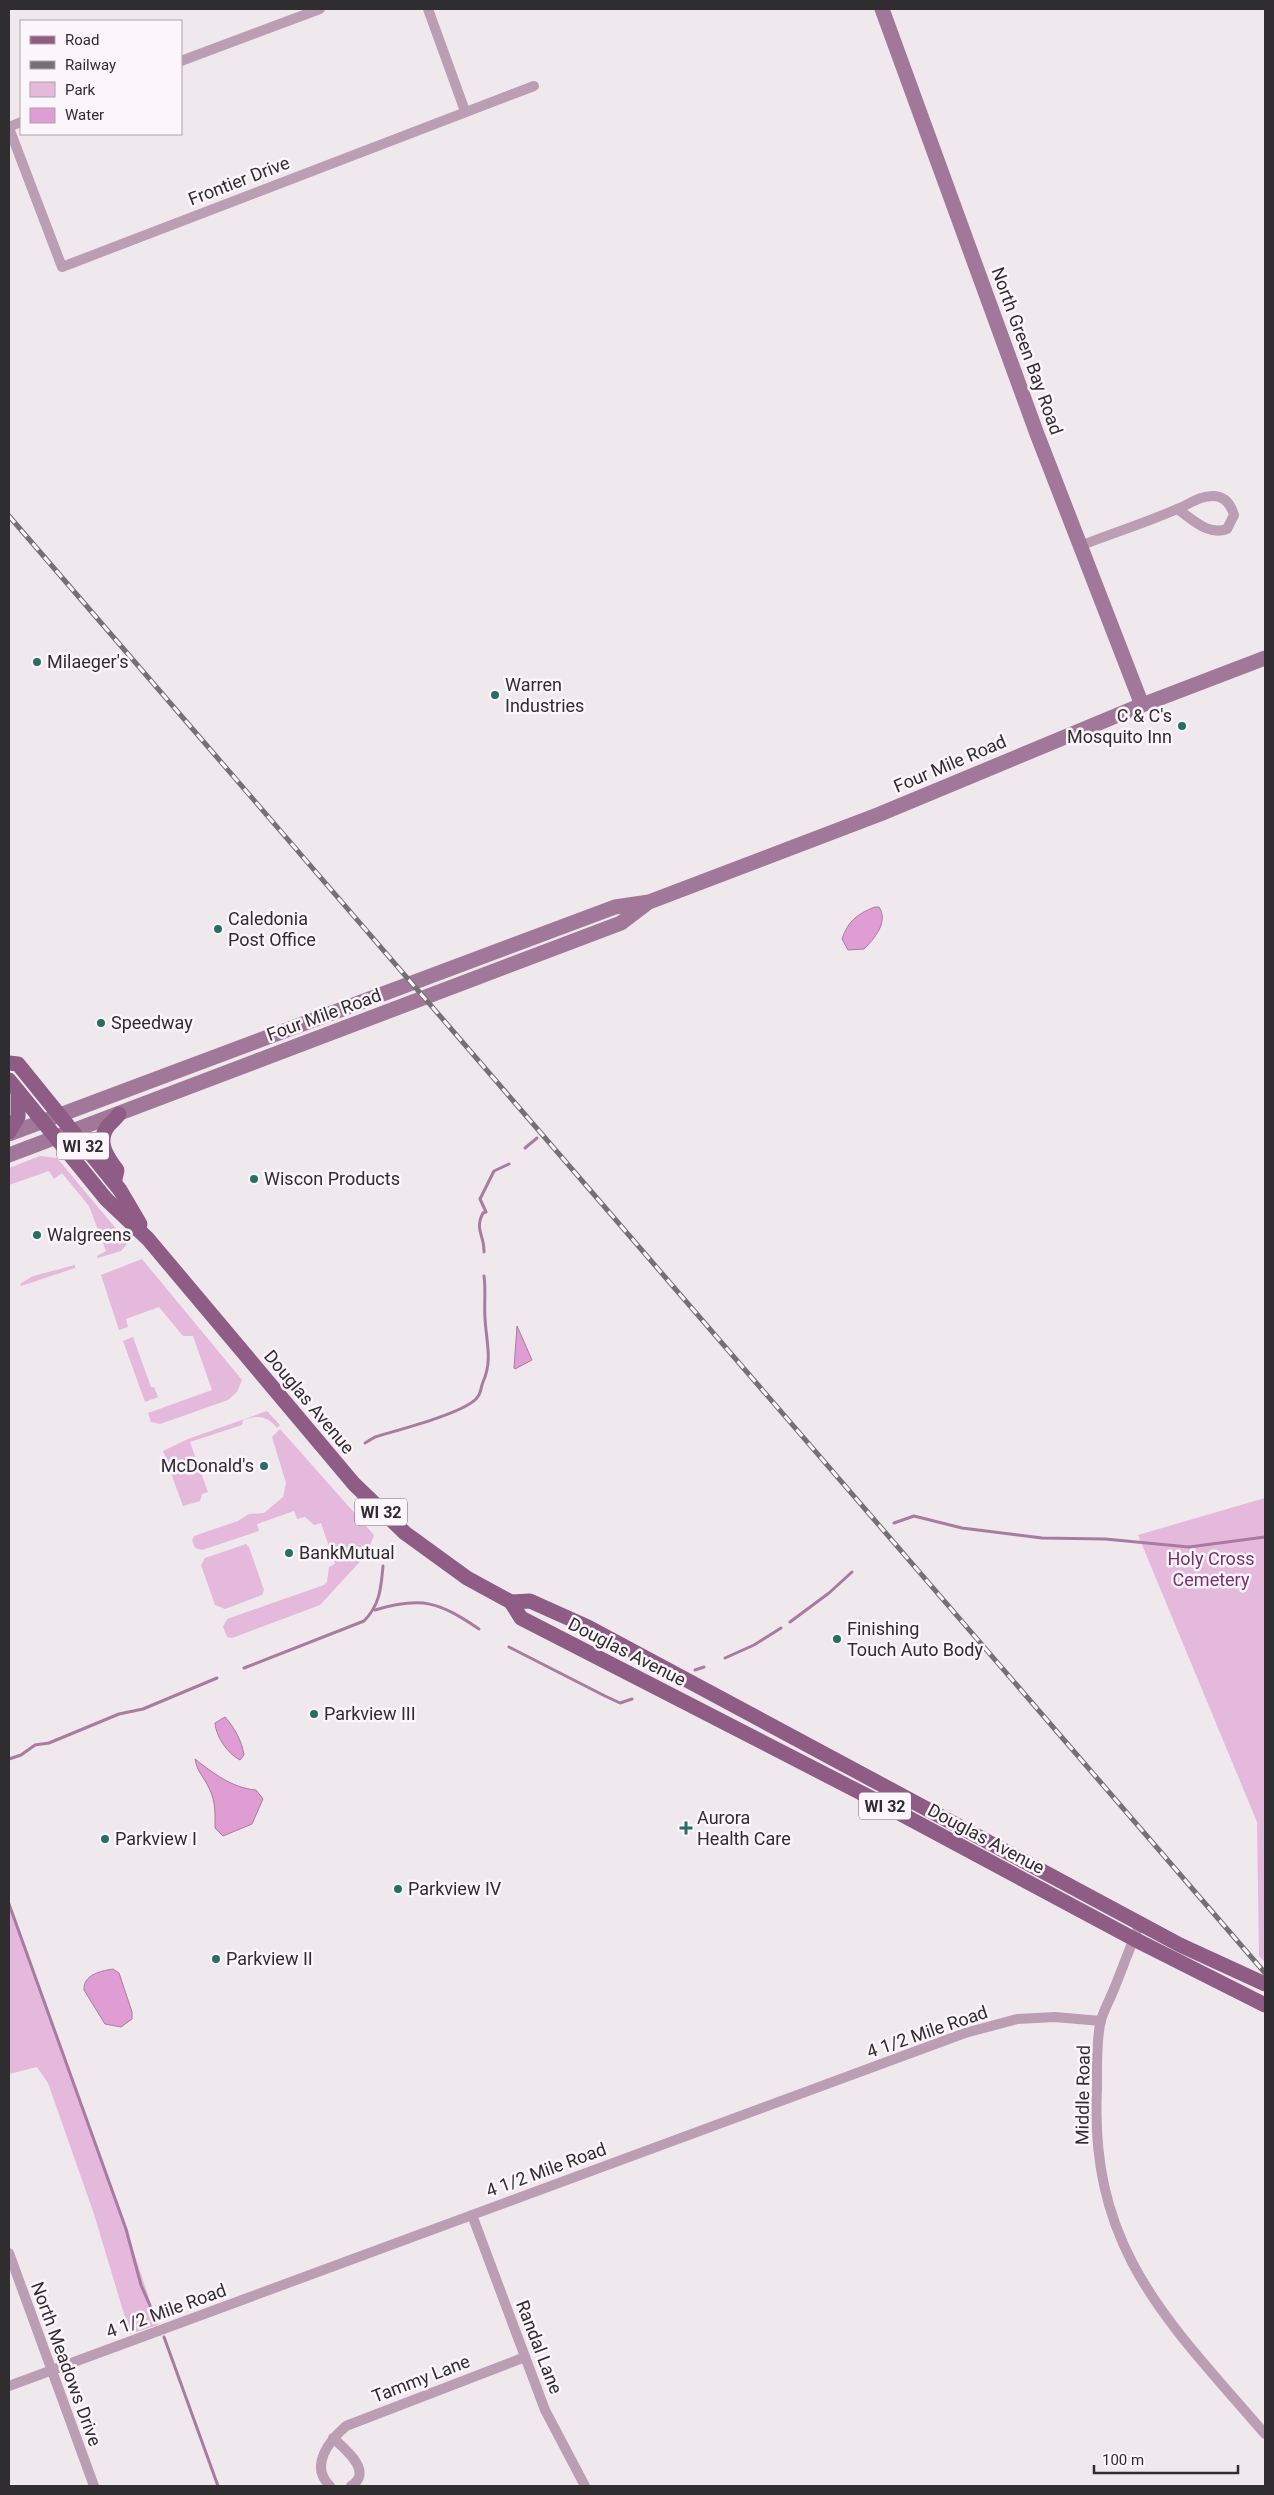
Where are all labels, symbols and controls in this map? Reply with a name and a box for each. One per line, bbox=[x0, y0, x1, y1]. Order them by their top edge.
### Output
legend bbox=[20, 20, 182, 135]
text: Road bbox=[65, 31, 99, 49]
text: Railway bbox=[65, 56, 116, 74]
text: Park bbox=[65, 81, 96, 99]
text: Water bbox=[65, 106, 104, 124]
street label: Frontier Drive bbox=[185, 152, 292, 209]
street label: North Green Bay Road bbox=[987, 264, 1068, 437]
place label: Milaeger's bbox=[47, 651, 128, 672]
marker: Milaeger's bbox=[31, 656, 43, 668]
place label: Warren Industries bbox=[505, 674, 584, 716]
marker: Warren Industries bbox=[489, 689, 501, 701]
place label: C & C's Mosquito Inn bbox=[1067, 705, 1172, 747]
marker: C & C's Mosquito Inn bbox=[1176, 720, 1188, 732]
street label: Four Mile Road bbox=[890, 730, 1009, 797]
place label: Caledonia Post Office bbox=[228, 908, 316, 950]
marker: Caledonia Post Office bbox=[212, 923, 224, 935]
street label: Four Mile Road bbox=[264, 984, 384, 1045]
place label: Speedway bbox=[111, 1012, 193, 1033]
marker: Speedway bbox=[95, 1017, 107, 1029]
road number: WI 32 bbox=[57, 1132, 109, 1160]
place label: Wiscon Products bbox=[264, 1168, 400, 1189]
marker: Wiscon Products bbox=[248, 1173, 260, 1185]
place label: Walgreens bbox=[47, 1224, 131, 1245]
marker: Walgreens bbox=[31, 1229, 43, 1241]
street label: Douglas Avenue bbox=[260, 1346, 359, 1458]
place label: McDonald's bbox=[161, 1455, 254, 1476]
marker: McDonald's bbox=[258, 1460, 270, 1472]
road number: WI 32 bbox=[355, 1498, 407, 1525]
place label: BankMutual bbox=[299, 1542, 395, 1563]
marker: BankMutual bbox=[283, 1547, 295, 1559]
park label: Holy Cross Cemetery bbox=[1168, 1548, 1254, 1590]
street label: Douglas Avenue bbox=[565, 1613, 689, 1690]
place label: Finishing Touch Auto Body bbox=[847, 1618, 984, 1660]
marker: Finishing Touch Auto Body bbox=[831, 1633, 843, 1645]
place label: Parkview III bbox=[324, 1703, 416, 1724]
marker: Parkview III bbox=[308, 1708, 320, 1720]
road number: WI 32 bbox=[859, 1792, 911, 1820]
street label: Douglas Avenue bbox=[924, 1799, 1048, 1878]
place label: Aurora Health Care bbox=[697, 1807, 791, 1849]
marker: Aurora Health Care bbox=[679, 1821, 693, 1835]
place label: Parkview I bbox=[115, 1828, 197, 1849]
marker: Parkview I bbox=[99, 1833, 111, 1845]
place label: Parkview IV bbox=[408, 1878, 502, 1899]
marker: Parkview IV bbox=[392, 1883, 404, 1895]
place label: Parkview II bbox=[226, 1948, 313, 1969]
marker: Parkview II bbox=[210, 1953, 222, 1965]
street label: 4 1/2 Mile Road bbox=[864, 2001, 990, 2062]
street label: Middle Road bbox=[1071, 2045, 1094, 2145]
street label: 4 1/2 Mile Road bbox=[483, 2138, 609, 2201]
street label: North Meadows Drive bbox=[27, 2279, 106, 2449]
street label: 4 1/2 Mile Road bbox=[103, 2279, 229, 2342]
street label: Randal Lane bbox=[512, 2297, 567, 2397]
street label: Tammy Lane bbox=[369, 2350, 473, 2407]
scale bar bbox=[1094, 2442, 1238, 2474]
text: 100 m bbox=[1102, 2451, 1144, 2469]

